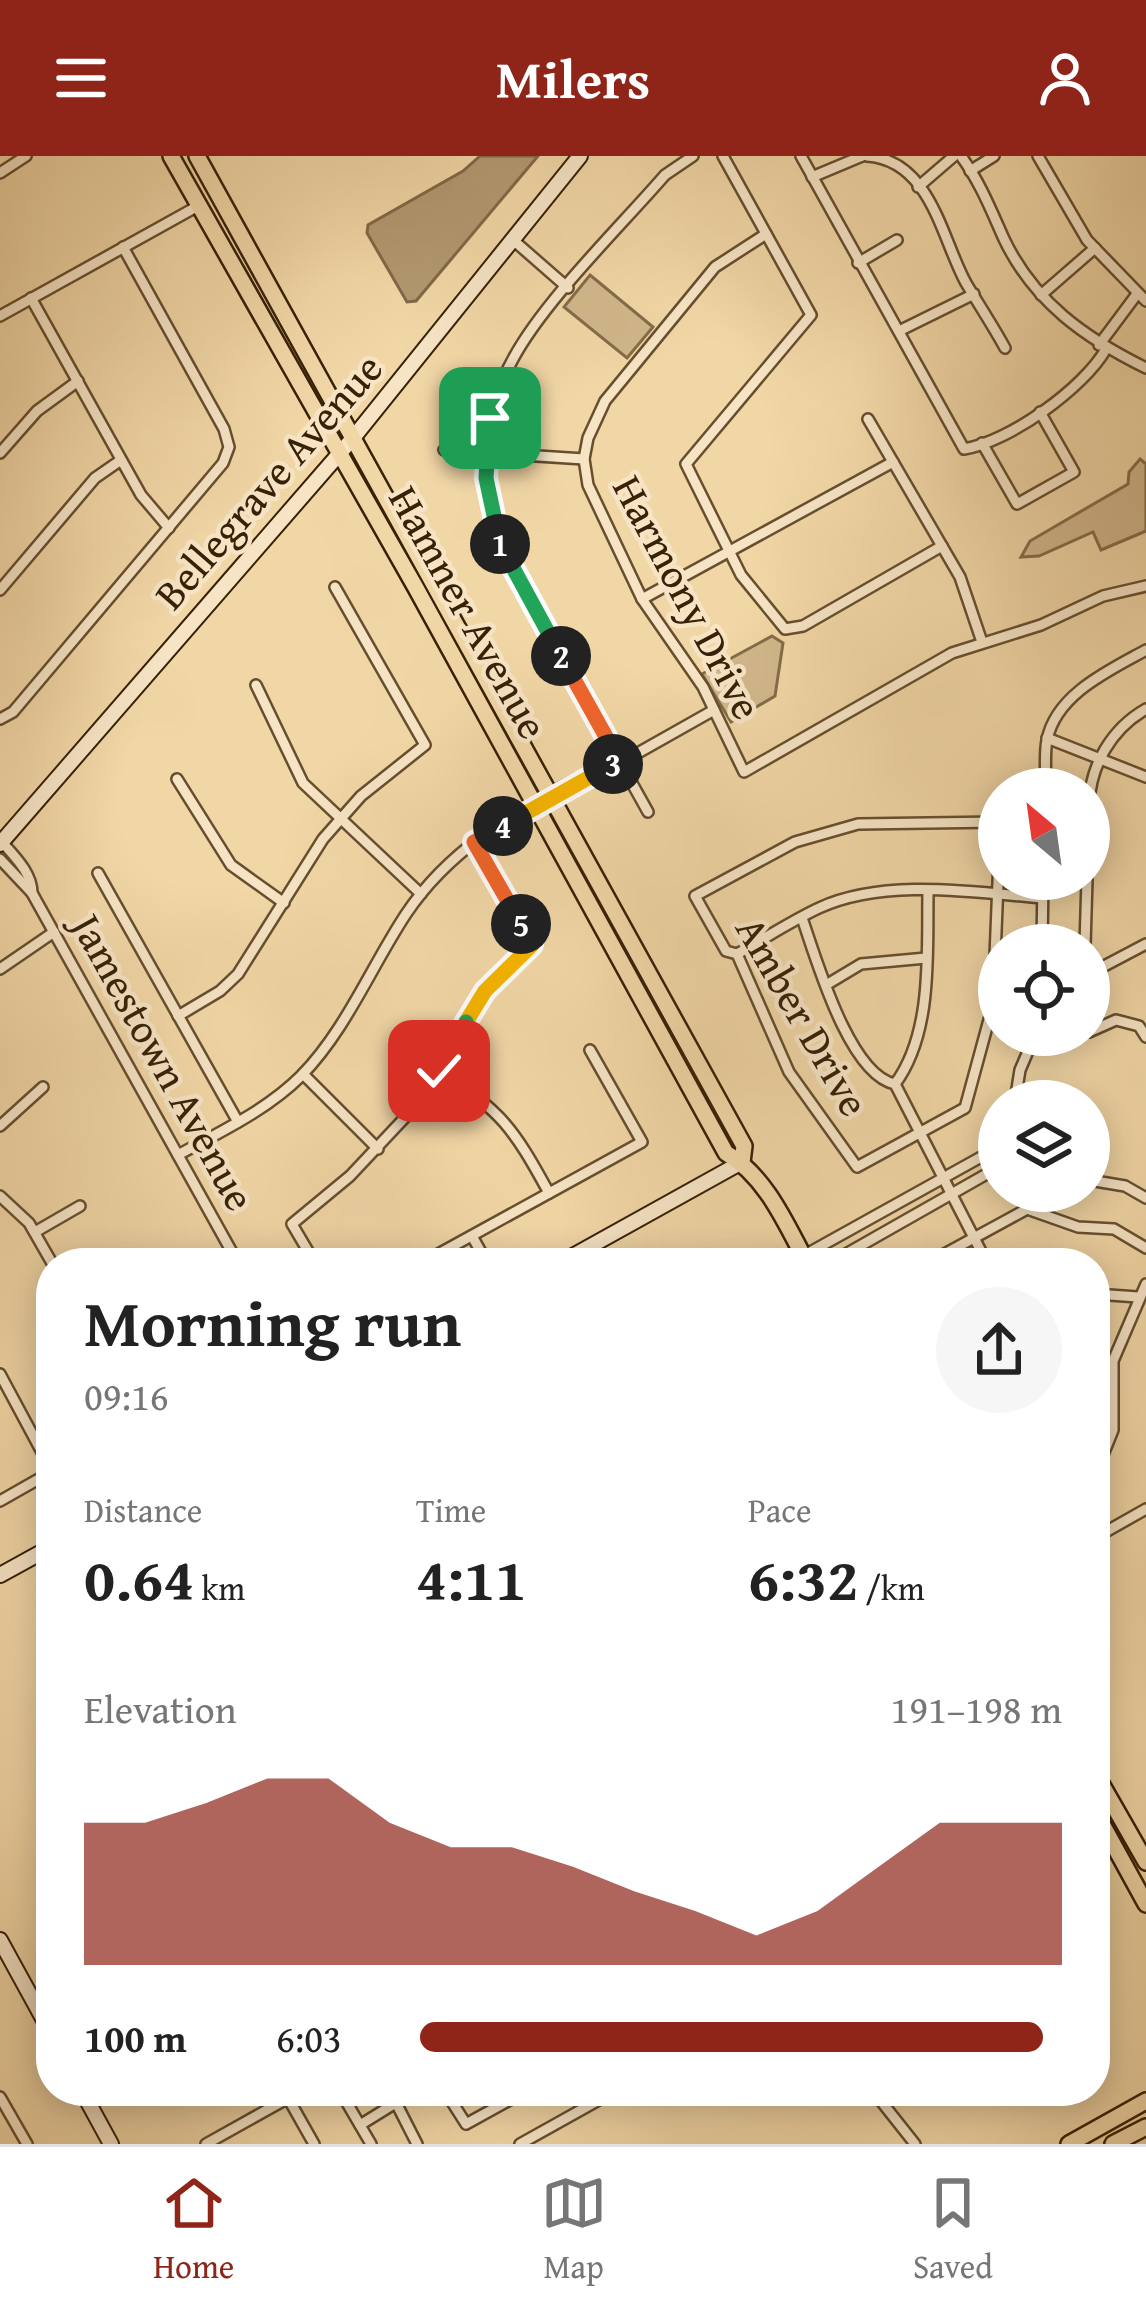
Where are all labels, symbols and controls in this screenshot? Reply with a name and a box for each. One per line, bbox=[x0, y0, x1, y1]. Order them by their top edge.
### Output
text: Milers bbox=[496, 39, 650, 118]
icon: menu bbox=[48, 45, 114, 111]
icon: person bbox=[1032, 45, 1098, 111]
street label: Bellegrave Avenue bbox=[139, 339, 396, 622]
pin bbox=[439, 367, 541, 469]
icon: arrive bbox=[457, 385, 523, 451]
street label: Harmony Drive bbox=[598, 464, 778, 730]
street label: Hamner Avenue bbox=[375, 474, 564, 749]
pin: 1 bbox=[470, 514, 530, 574]
text: 1 bbox=[491, 520, 509, 568]
pin: 2 bbox=[531, 626, 591, 686]
text: 2 bbox=[552, 632, 570, 680]
pin: 3 bbox=[583, 734, 643, 794]
text: 3 bbox=[604, 740, 622, 788]
north arrow bbox=[978, 768, 1110, 900]
map controls bbox=[978, 768, 1110, 1212]
pin: 4 bbox=[473, 796, 533, 856]
text: 4 bbox=[494, 802, 512, 850]
pin: 5 bbox=[491, 894, 551, 954]
street label: Jamestown Avenue bbox=[55, 898, 271, 1221]
text: 5 bbox=[512, 900, 530, 948]
street label: Amber Drive bbox=[722, 904, 885, 1127]
button: locate bbox=[978, 924, 1110, 1056]
pin bbox=[388, 1020, 490, 1122]
icon: check bbox=[406, 1038, 472, 1104]
button: layers bbox=[978, 1080, 1110, 1212]
text: Morning run bbox=[84, 1273, 461, 1370]
button: share bbox=[936, 1287, 1062, 1413]
text: 09:16 bbox=[84, 1367, 169, 1424]
text: Distance bbox=[84, 1486, 202, 1534]
text: Time bbox=[416, 1486, 486, 1534]
text: Pace bbox=[748, 1486, 811, 1534]
text: 0.64 bbox=[84, 1534, 194, 1622]
text: 4:11 bbox=[416, 1534, 526, 1622]
text: 6:32 bbox=[748, 1534, 858, 1622]
text: km bbox=[194, 1564, 245, 1612]
text: /km bbox=[858, 1564, 925, 1612]
text: Elevation bbox=[84, 1680, 237, 1737]
text: 191–198 m bbox=[890, 1680, 1062, 1737]
text: 100 m bbox=[84, 2009, 187, 2066]
text: 6:03 bbox=[276, 2009, 342, 2066]
tab: Home bbox=[153, 2170, 234, 2290]
tab: Map bbox=[541, 2170, 607, 2290]
tab: Saved bbox=[913, 2170, 993, 2290]

